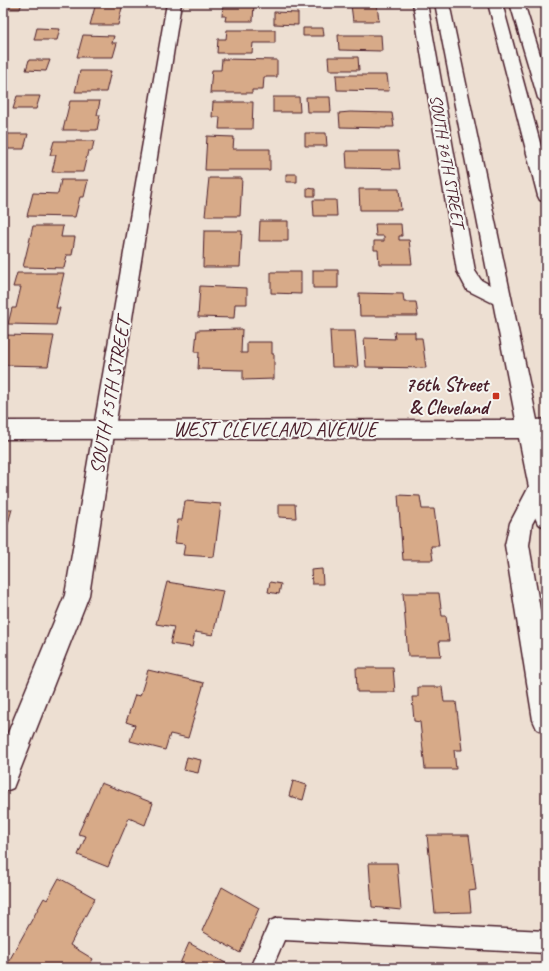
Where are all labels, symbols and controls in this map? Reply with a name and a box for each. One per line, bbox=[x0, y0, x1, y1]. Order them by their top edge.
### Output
street label: SOUTH 76TH STREET bbox=[425, 93, 470, 233]
street label: SOUTH 75TH STREET bbox=[84, 311, 137, 476]
place label: 76th Street & Cleveland bbox=[405, 372, 492, 420]
marker: 76th Street & Cleveland bbox=[491, 391, 501, 401]
street label: WEST CLEVELAND AVENUE bbox=[173, 417, 380, 442]

